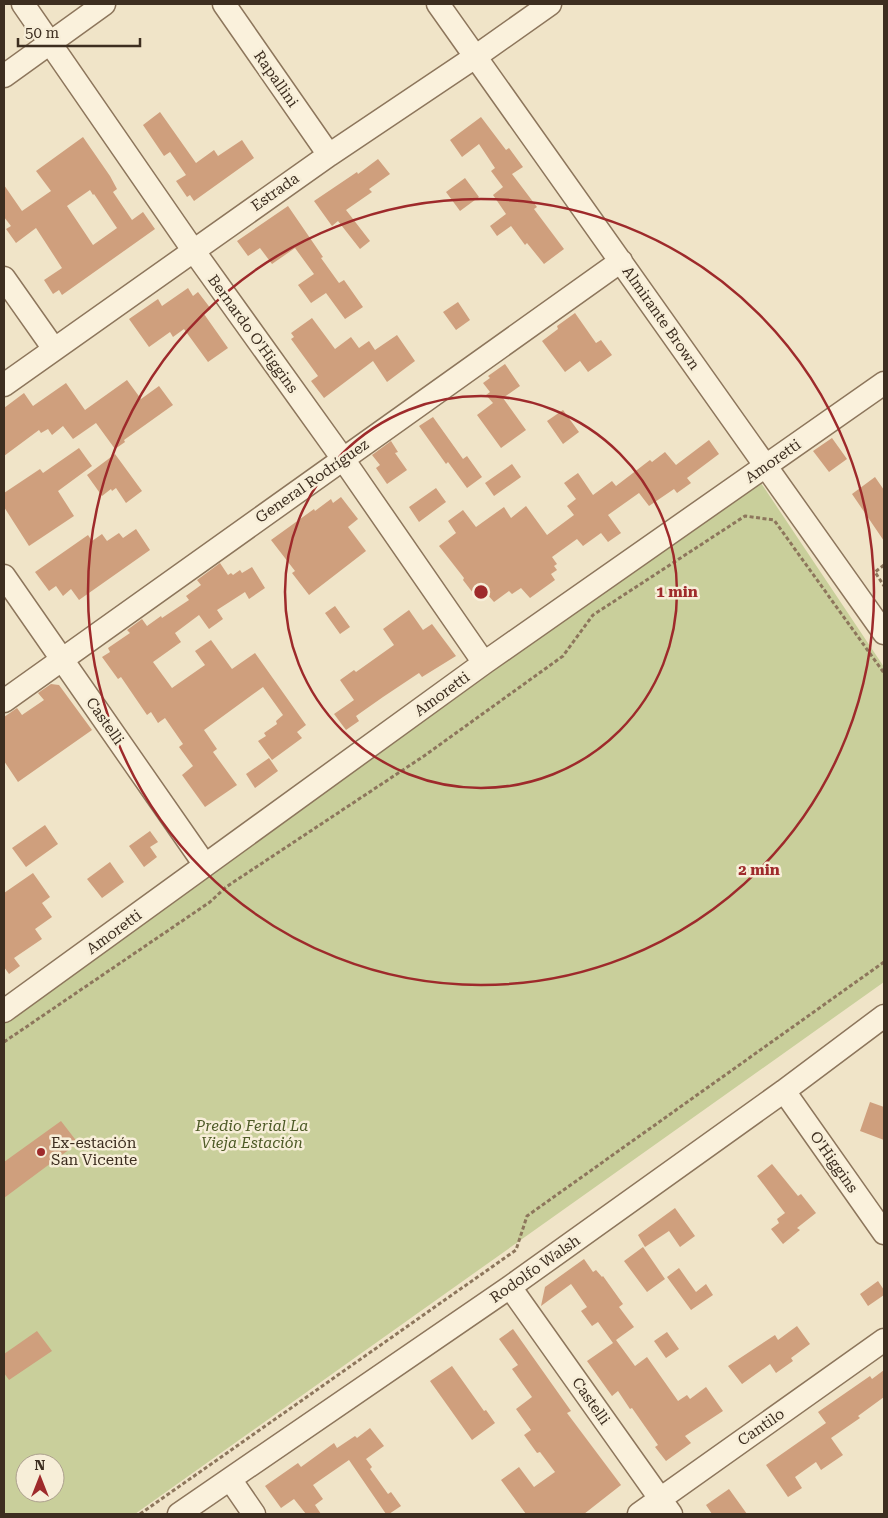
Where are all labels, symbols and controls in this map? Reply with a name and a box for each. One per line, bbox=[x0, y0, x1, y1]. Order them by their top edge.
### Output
scale bar bbox=[18, 15, 140, 47]
text: 50 m bbox=[25, 24, 60, 42]
street label: Rapallini bbox=[250, 47, 302, 111]
street label: Estrada bbox=[248, 169, 302, 215]
street label: Almirante Brown bbox=[619, 263, 704, 373]
street label: Bernardo O'Higgins bbox=[204, 271, 302, 397]
street label: General Rodríguez bbox=[252, 435, 372, 527]
street label: Amoretti bbox=[742, 435, 804, 487]
centre of rings bbox=[472, 583, 490, 601]
text: 1 min bbox=[656, 583, 698, 601]
street label: Amoretti bbox=[411, 668, 473, 720]
street label: Castelli bbox=[82, 694, 128, 748]
text: 2 min bbox=[738, 861, 780, 879]
street label: Amoretti bbox=[83, 906, 145, 958]
park label: Predio Ferial La Vieja Estación bbox=[195, 1117, 308, 1152]
street label: O'Higgins bbox=[806, 1128, 862, 1196]
place label: Ex-estación San Vicente bbox=[51, 1134, 137, 1169]
marker: Ex-estación San Vicente bbox=[35, 1146, 47, 1158]
street label: Rodolfo Walsh bbox=[486, 1231, 584, 1307]
street label: Castelli bbox=[568, 1374, 614, 1428]
street label: Cantilo bbox=[734, 1404, 788, 1450]
north arrow bbox=[15, 1453, 65, 1503]
text: N bbox=[35, 1457, 46, 1473]

